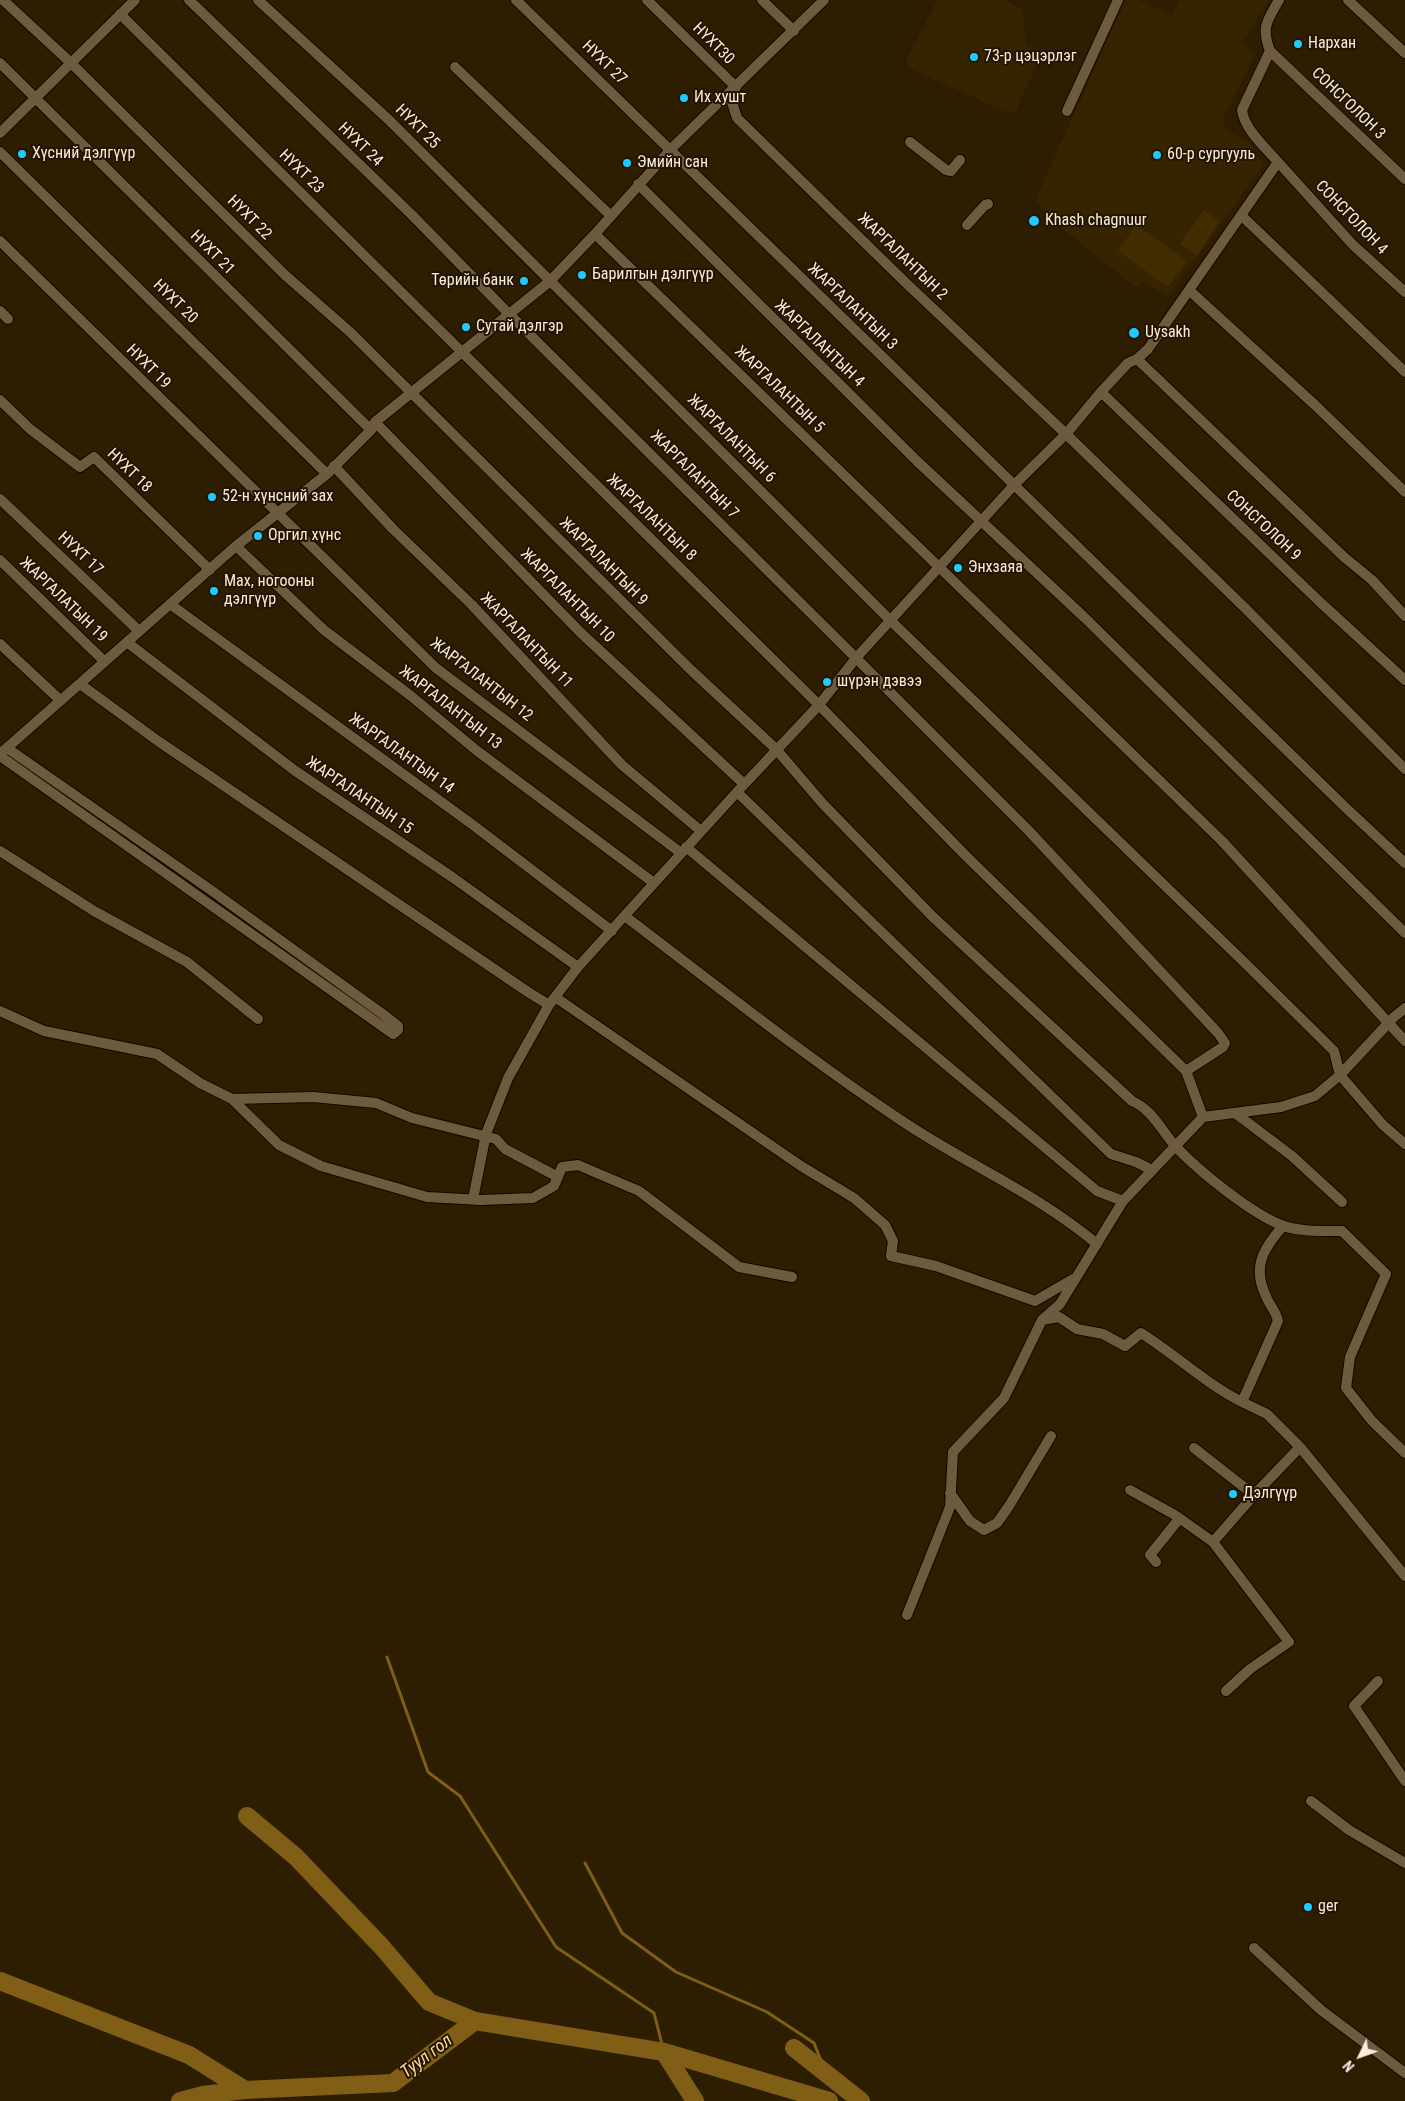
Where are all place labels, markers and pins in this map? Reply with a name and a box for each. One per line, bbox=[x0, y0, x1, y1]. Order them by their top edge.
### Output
place label: Нархан bbox=[1308, 34, 1356, 54]
marker: Нархан bbox=[1292, 38, 1304, 50]
place label: 73-р цэцэрлэг bbox=[984, 47, 1077, 67]
marker: 73-р цэцэрлэг bbox=[968, 51, 980, 63]
place label: Их хушт bbox=[694, 88, 746, 108]
marker: Их хушт bbox=[678, 92, 690, 104]
place label: Хүсний дэлгүүр bbox=[32, 144, 135, 164]
place label: 60-р сургууль bbox=[1167, 145, 1255, 165]
marker: Хүсний дэлгүүр bbox=[16, 148, 28, 160]
marker: 60-р сургууль bbox=[1151, 149, 1163, 161]
place label: Эмийн сан bbox=[637, 153, 708, 173]
marker: Эмийн сан bbox=[621, 157, 633, 169]
place label: Khash chagnuur bbox=[1045, 211, 1147, 231]
marker: Khash chagnuur bbox=[1027, 214, 1041, 228]
place label: Барилгын дэлгүүр bbox=[592, 265, 714, 285]
marker: Барилгын дэлгүүр bbox=[576, 269, 588, 281]
place label: Төрийн банк bbox=[431, 271, 514, 291]
marker: Төрийн банк bbox=[518, 275, 530, 287]
place label: Сутай дэлгэр bbox=[476, 317, 563, 337]
marker: Сутай дэлгэр bbox=[460, 321, 472, 333]
place label: Uysakh bbox=[1145, 323, 1191, 343]
marker: Uysakh bbox=[1127, 326, 1141, 340]
place label: 52-н хүнсний зах bbox=[222, 487, 333, 507]
marker: 52-н хүнсний зах bbox=[206, 491, 218, 503]
place label: Оргил хүнс bbox=[268, 526, 341, 546]
marker: Оргил хүнс bbox=[252, 530, 264, 542]
place label: Энхзаяа bbox=[968, 558, 1023, 578]
marker: Энхзаяа bbox=[952, 562, 964, 574]
place label: Мах, ногооны дэлгүүр bbox=[224, 572, 315, 610]
marker: Мах, ногооны дэлгүүр bbox=[208, 585, 220, 597]
place label: шүрэн дэвээ bbox=[837, 672, 922, 692]
marker: шүрэн дэвээ bbox=[821, 676, 833, 688]
place label: Дэлгүүр bbox=[1243, 1484, 1297, 1504]
marker: Дэлгүүр bbox=[1227, 1488, 1239, 1500]
place label: ger bbox=[1318, 1897, 1338, 1917]
marker: ger bbox=[1302, 1901, 1314, 1913]

